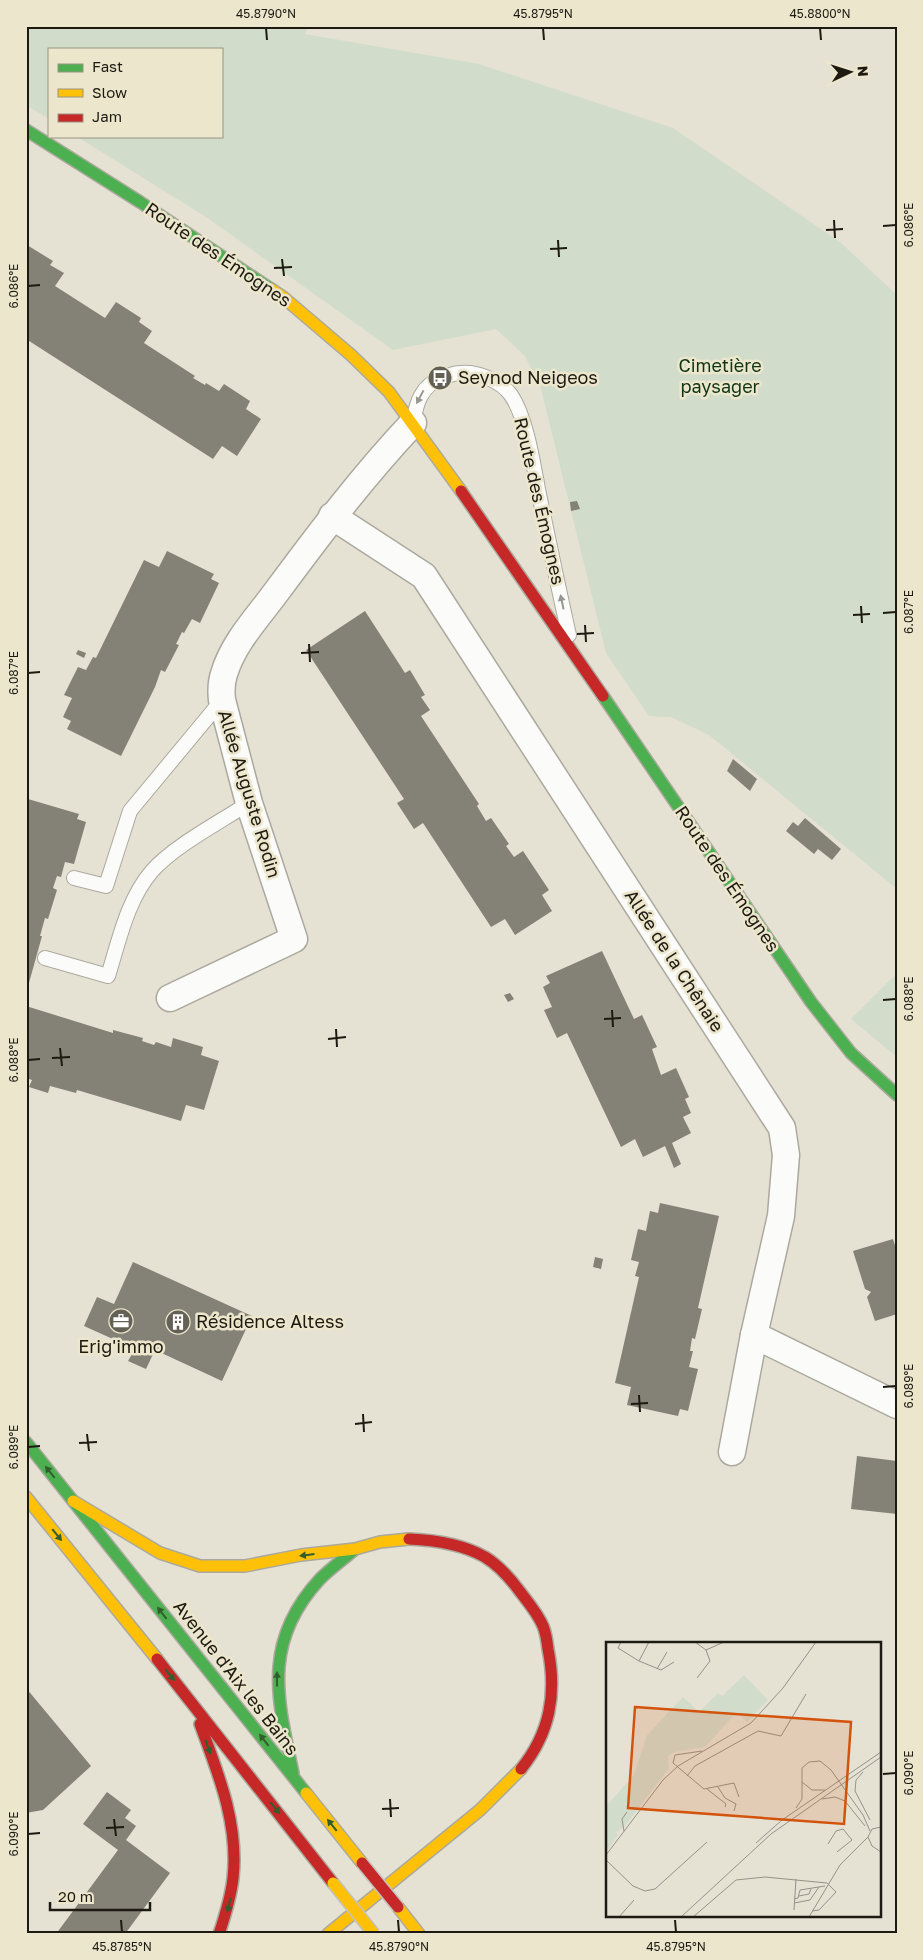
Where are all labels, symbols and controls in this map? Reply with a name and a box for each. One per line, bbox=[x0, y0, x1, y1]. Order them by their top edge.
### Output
text: 45.8790°N bbox=[236, 6, 296, 21]
text: 45.8795°N bbox=[513, 6, 573, 21]
text: 45.8800°N bbox=[789, 6, 851, 21]
legend bbox=[48, 48, 222, 138]
north arrow bbox=[826, 48, 876, 98]
text: Fast bbox=[92, 57, 123, 75]
text: N bbox=[855, 65, 872, 77]
text: Slow bbox=[92, 83, 127, 101]
text: Jam bbox=[92, 107, 122, 125]
street label: Route des Émognes bbox=[141, 197, 296, 311]
text: 6.086°E bbox=[901, 203, 916, 247]
text: 6.086°E bbox=[6, 264, 21, 308]
park label: Cimetière paysager bbox=[678, 354, 762, 397]
bus stop icon: Seynod Neigeos bbox=[427, 365, 453, 391]
place label: Seynod Neigeos bbox=[458, 366, 598, 388]
one-way arrow bbox=[416, 390, 425, 404]
street label: Route des Émognes bbox=[510, 415, 570, 587]
text: 6.087°E bbox=[901, 590, 916, 634]
one-way arrow bbox=[558, 595, 566, 610]
text: 6.087°E bbox=[6, 651, 21, 695]
street label: Allée Auguste Rodin bbox=[214, 707, 286, 880]
street label: Route des Émognes bbox=[671, 801, 785, 956]
street label: Allée de la Chênaie bbox=[621, 885, 729, 1036]
text: 6.088°E bbox=[901, 977, 916, 1021]
text: 6.088°E bbox=[6, 1038, 21, 1082]
office icon: Erig'immo bbox=[108, 1308, 134, 1334]
building icon: Résidence Altess bbox=[165, 1309, 191, 1335]
place label: Résidence Altess bbox=[196, 1310, 344, 1332]
place label: Erig'immo bbox=[78, 1335, 164, 1357]
text: 6.089°E bbox=[901, 1364, 916, 1408]
text: 6.089°E bbox=[6, 1425, 21, 1469]
one-way arrow bbox=[44, 1466, 55, 1479]
one-way arrow bbox=[51, 1528, 62, 1541]
one-way arrow bbox=[299, 1551, 315, 1559]
street label: Avenue d'Aix les Bains bbox=[169, 1595, 304, 1759]
one-way arrow bbox=[157, 1607, 168, 1620]
inset map bbox=[606, 1642, 880, 1918]
one-way arrow bbox=[165, 1668, 176, 1681]
one-way arrow bbox=[273, 1671, 281, 1687]
one-way arrow bbox=[258, 1734, 269, 1747]
one-way arrow bbox=[204, 1740, 212, 1755]
text: 6.090°E bbox=[901, 1750, 916, 1796]
one-way arrow bbox=[270, 1801, 281, 1814]
text: 6.090°E bbox=[6, 1811, 21, 1857]
one-way arrow bbox=[326, 1819, 337, 1832]
scale bar bbox=[50, 1880, 150, 1912]
text: 20 m bbox=[58, 1887, 93, 1905]
one-way arrow bbox=[225, 1897, 233, 1912]
text: 45.8785°N bbox=[92, 1939, 152, 1954]
text: 45.8790°N bbox=[369, 1939, 429, 1954]
text: 45.8795°N bbox=[646, 1939, 706, 1954]

